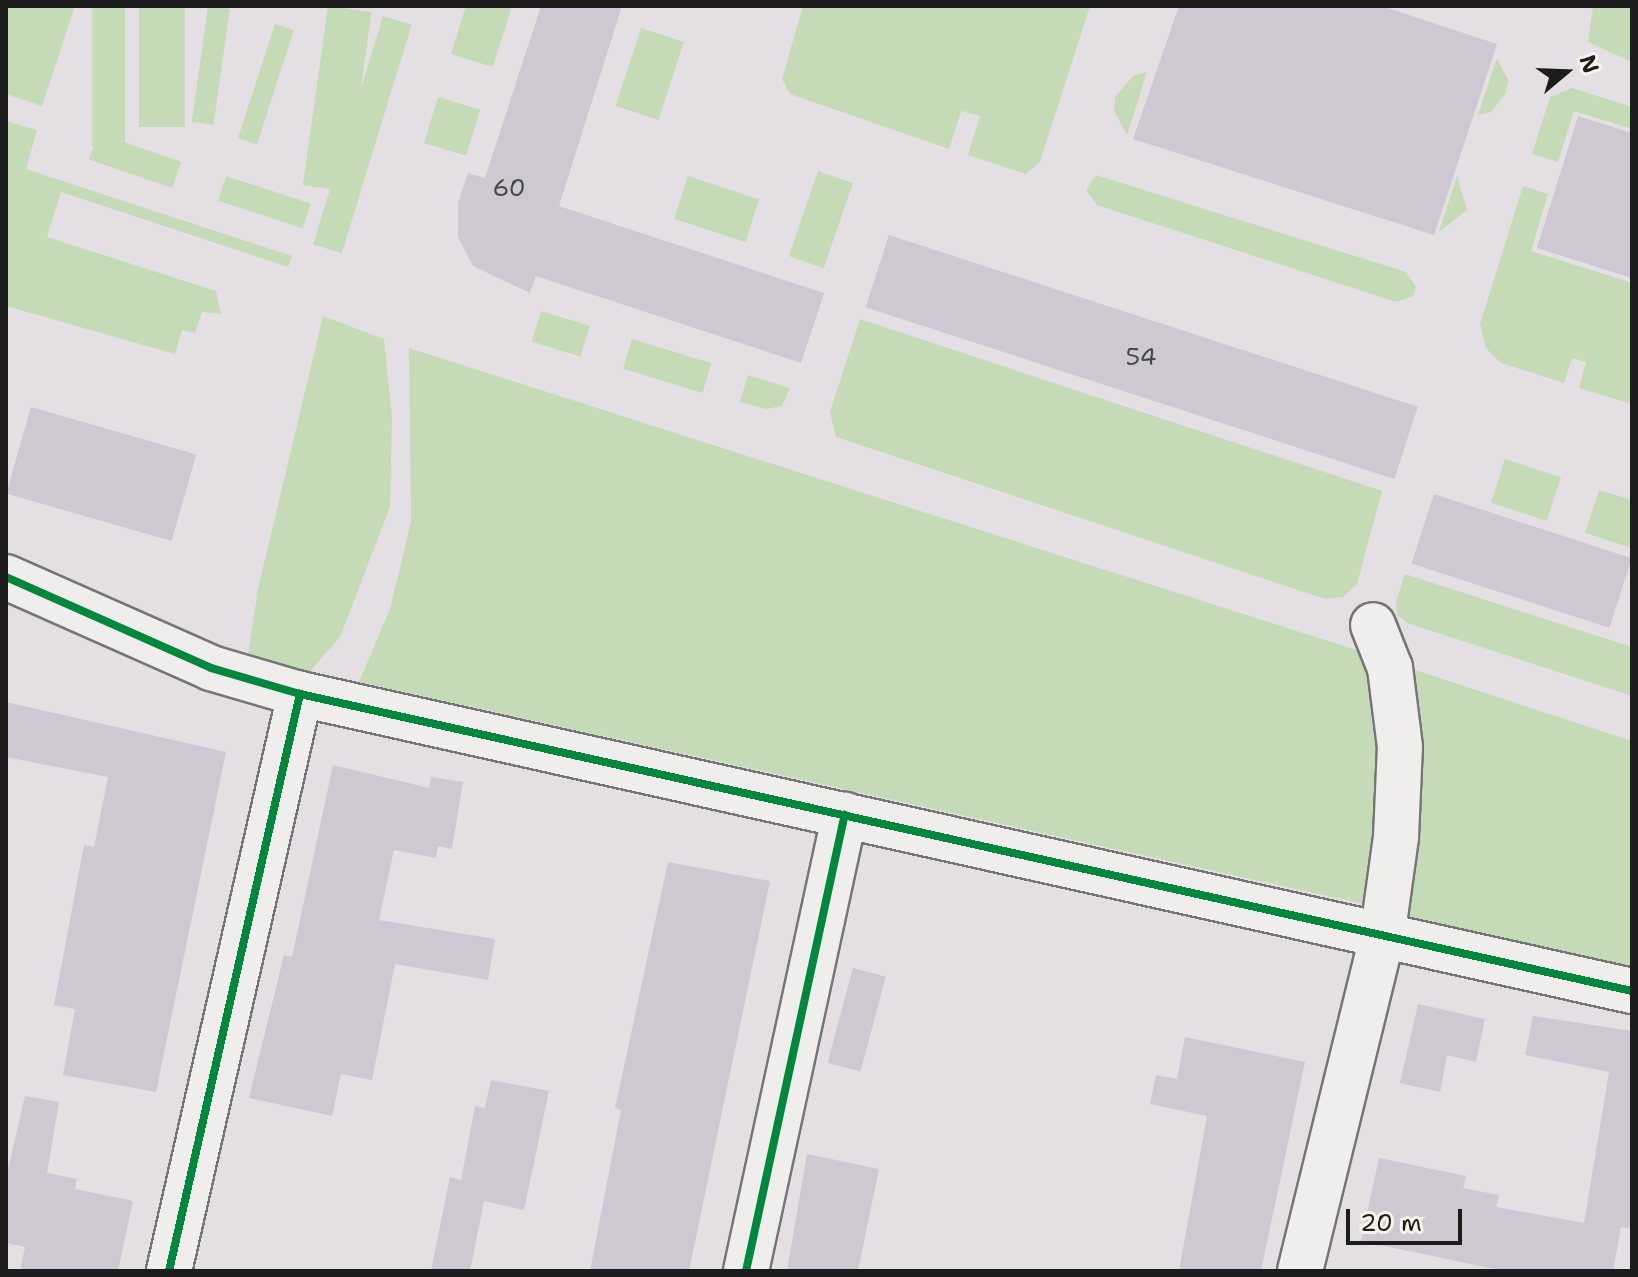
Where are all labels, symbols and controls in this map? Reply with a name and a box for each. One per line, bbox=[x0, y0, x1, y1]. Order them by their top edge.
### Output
north arrow bbox=[1526, 32, 1606, 112]
text: N bbox=[1573, 51, 1606, 77]
house number: 60 bbox=[493, 175, 525, 203]
house number: 54 bbox=[1126, 344, 1156, 372]
scale bar bbox=[1350, 1193, 1466, 1243]
text: 20 m bbox=[1360, 1207, 1422, 1239]

